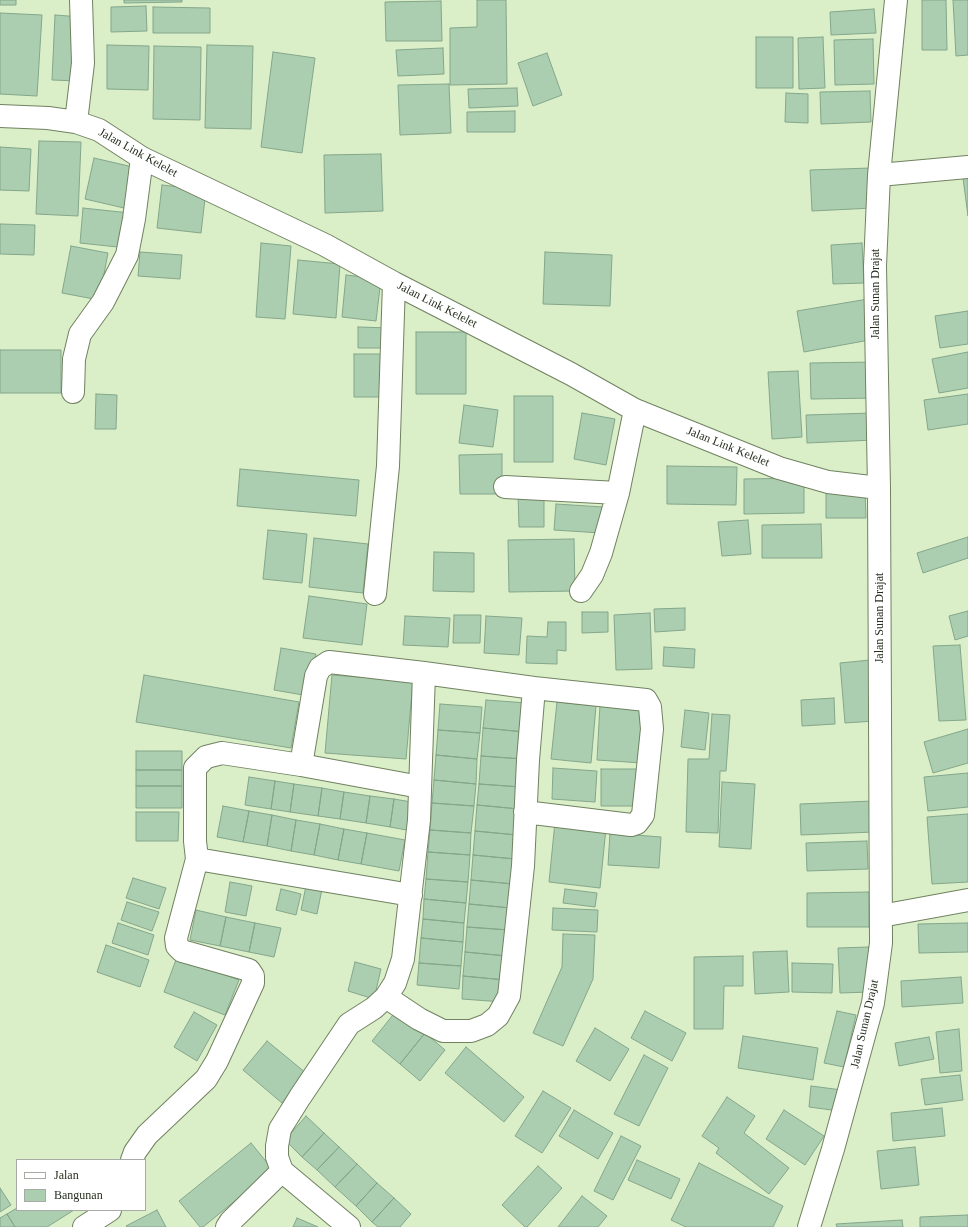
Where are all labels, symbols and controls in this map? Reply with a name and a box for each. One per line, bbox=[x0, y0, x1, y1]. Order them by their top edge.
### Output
street label: Jalan Link Kelelet bbox=[96, 125, 180, 181]
street label: Jalan Sunan Drajat bbox=[869, 249, 883, 339]
street label: Jalan Link Kelelet bbox=[395, 279, 479, 331]
street label: Jalan Link Kelelet bbox=[685, 424, 771, 470]
street label: Jalan Sunan Drajat bbox=[873, 573, 887, 663]
street label: Jalan Sunan Drajat bbox=[848, 978, 882, 1070]
legend bbox=[16, 1159, 146, 1211]
text: Jalan bbox=[54, 1168, 79, 1182]
text: Bangunan bbox=[54, 1188, 103, 1202]

